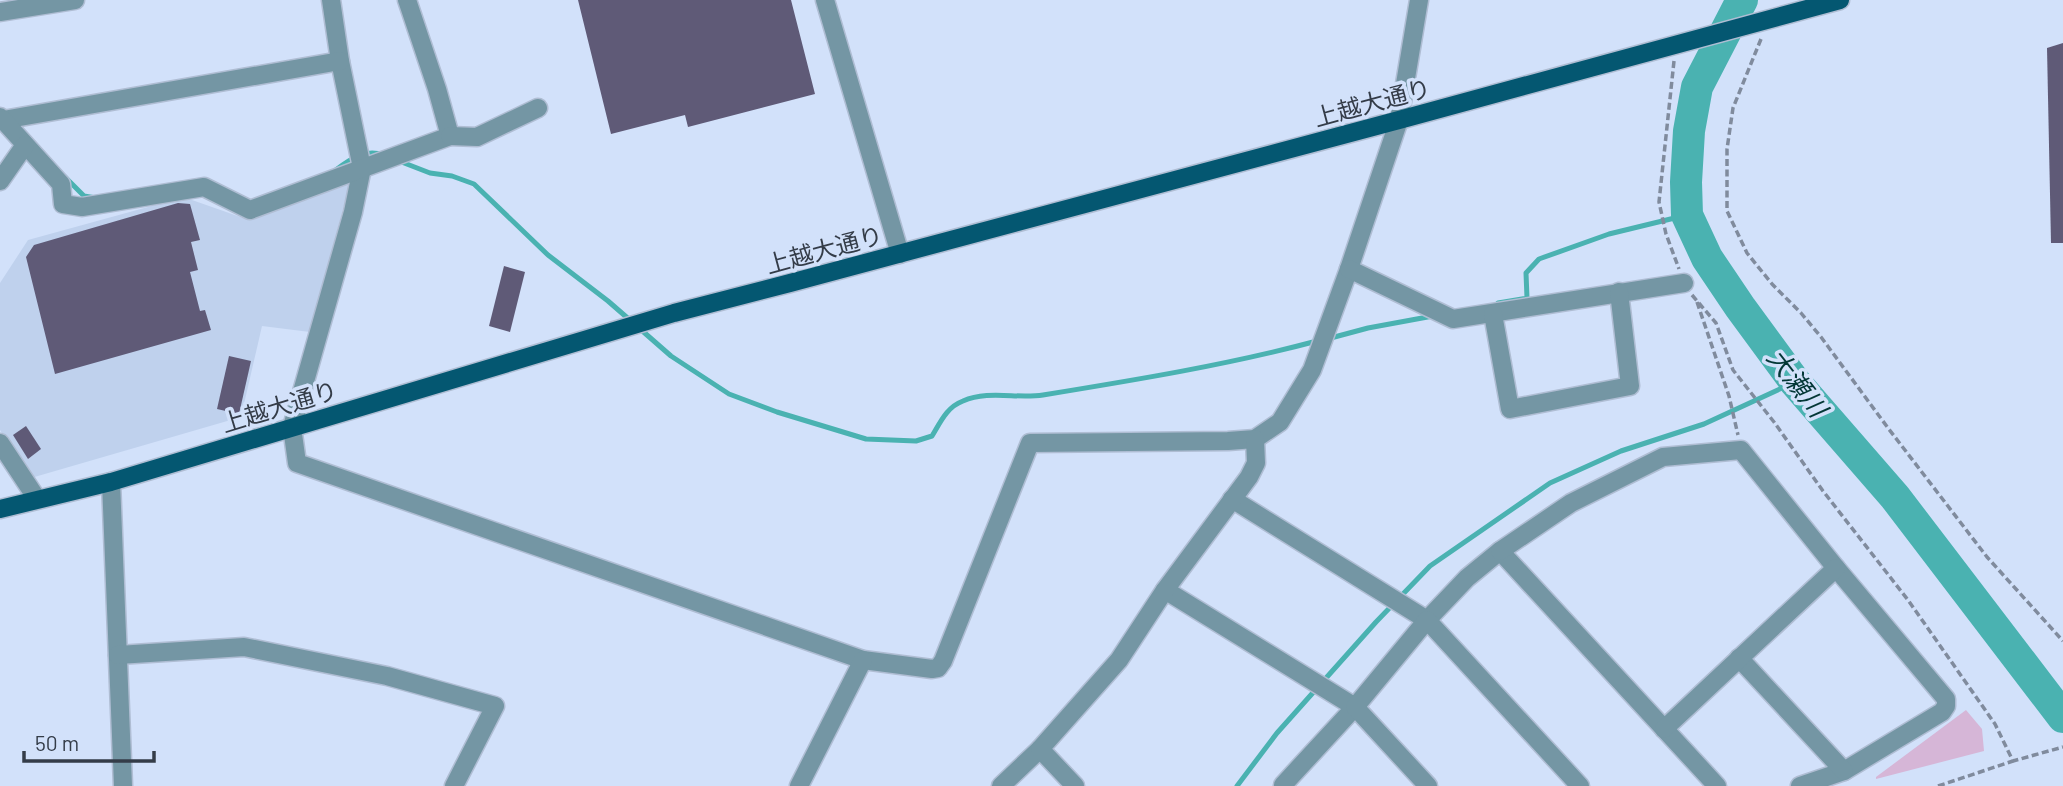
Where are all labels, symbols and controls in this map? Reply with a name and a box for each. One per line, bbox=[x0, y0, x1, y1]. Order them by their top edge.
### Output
street label: 上越大通り bbox=[1310, 72, 1434, 132]
street label: 上越大通り bbox=[762, 219, 886, 279]
water label: 大瀬川 bbox=[1762, 342, 1836, 425]
street label: 上越大通り bbox=[217, 375, 341, 437]
scale bar bbox=[24, 720, 154, 764]
text: 50 m bbox=[35, 730, 79, 755]

